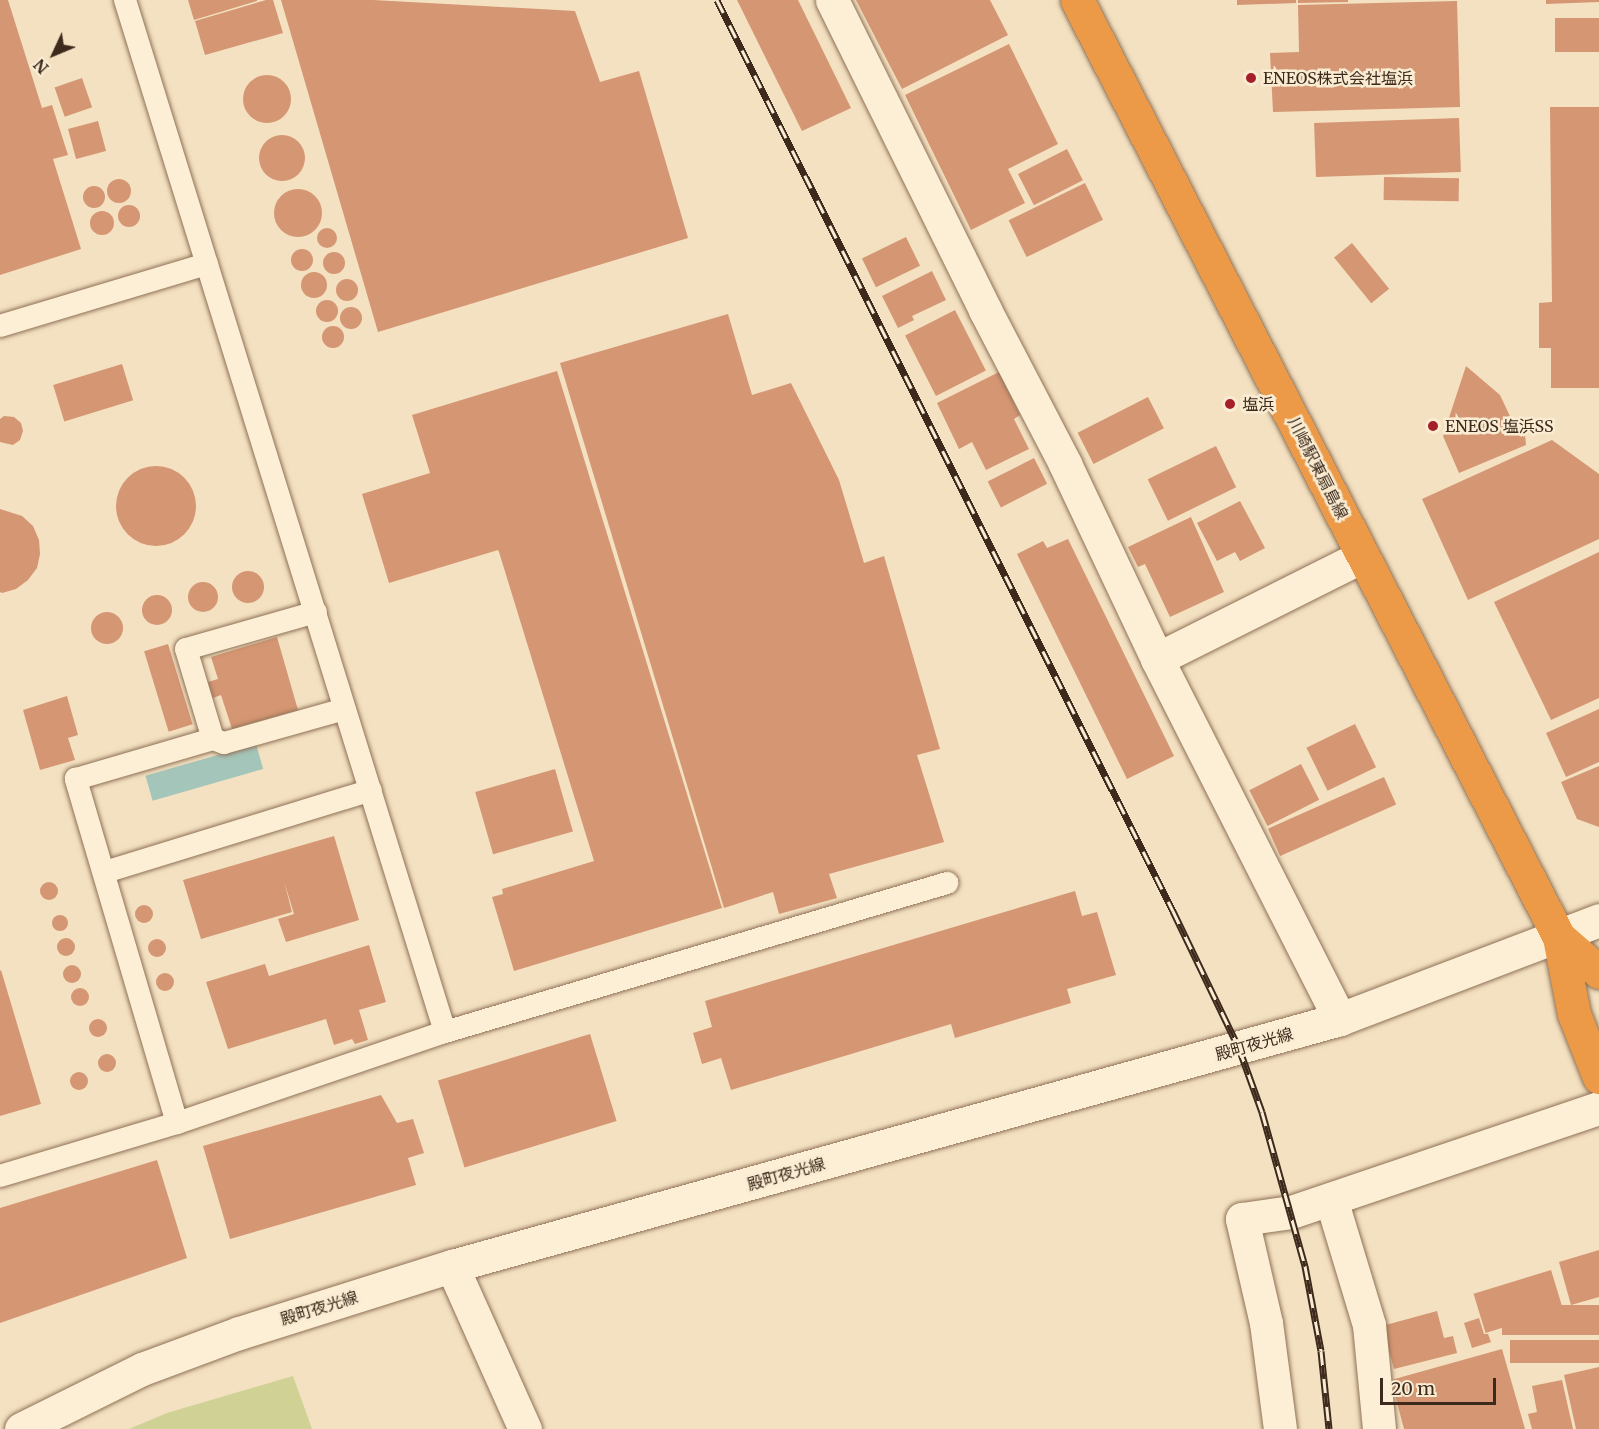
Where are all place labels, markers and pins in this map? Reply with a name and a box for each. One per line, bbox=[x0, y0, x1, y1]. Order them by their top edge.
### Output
place label: ENEOS株式会社塩浜 bbox=[1263, 68, 1413, 88]
marker: ENEOS株式会社塩浜 bbox=[1244, 71, 1258, 85]
place label: 塩浜 bbox=[1242, 394, 1274, 414]
marker: 塩浜 bbox=[1223, 397, 1237, 411]
place label: ENEOS 塩浜SS bbox=[1445, 416, 1553, 436]
marker: ENEOS 塩浜SS bbox=[1426, 419, 1440, 433]

